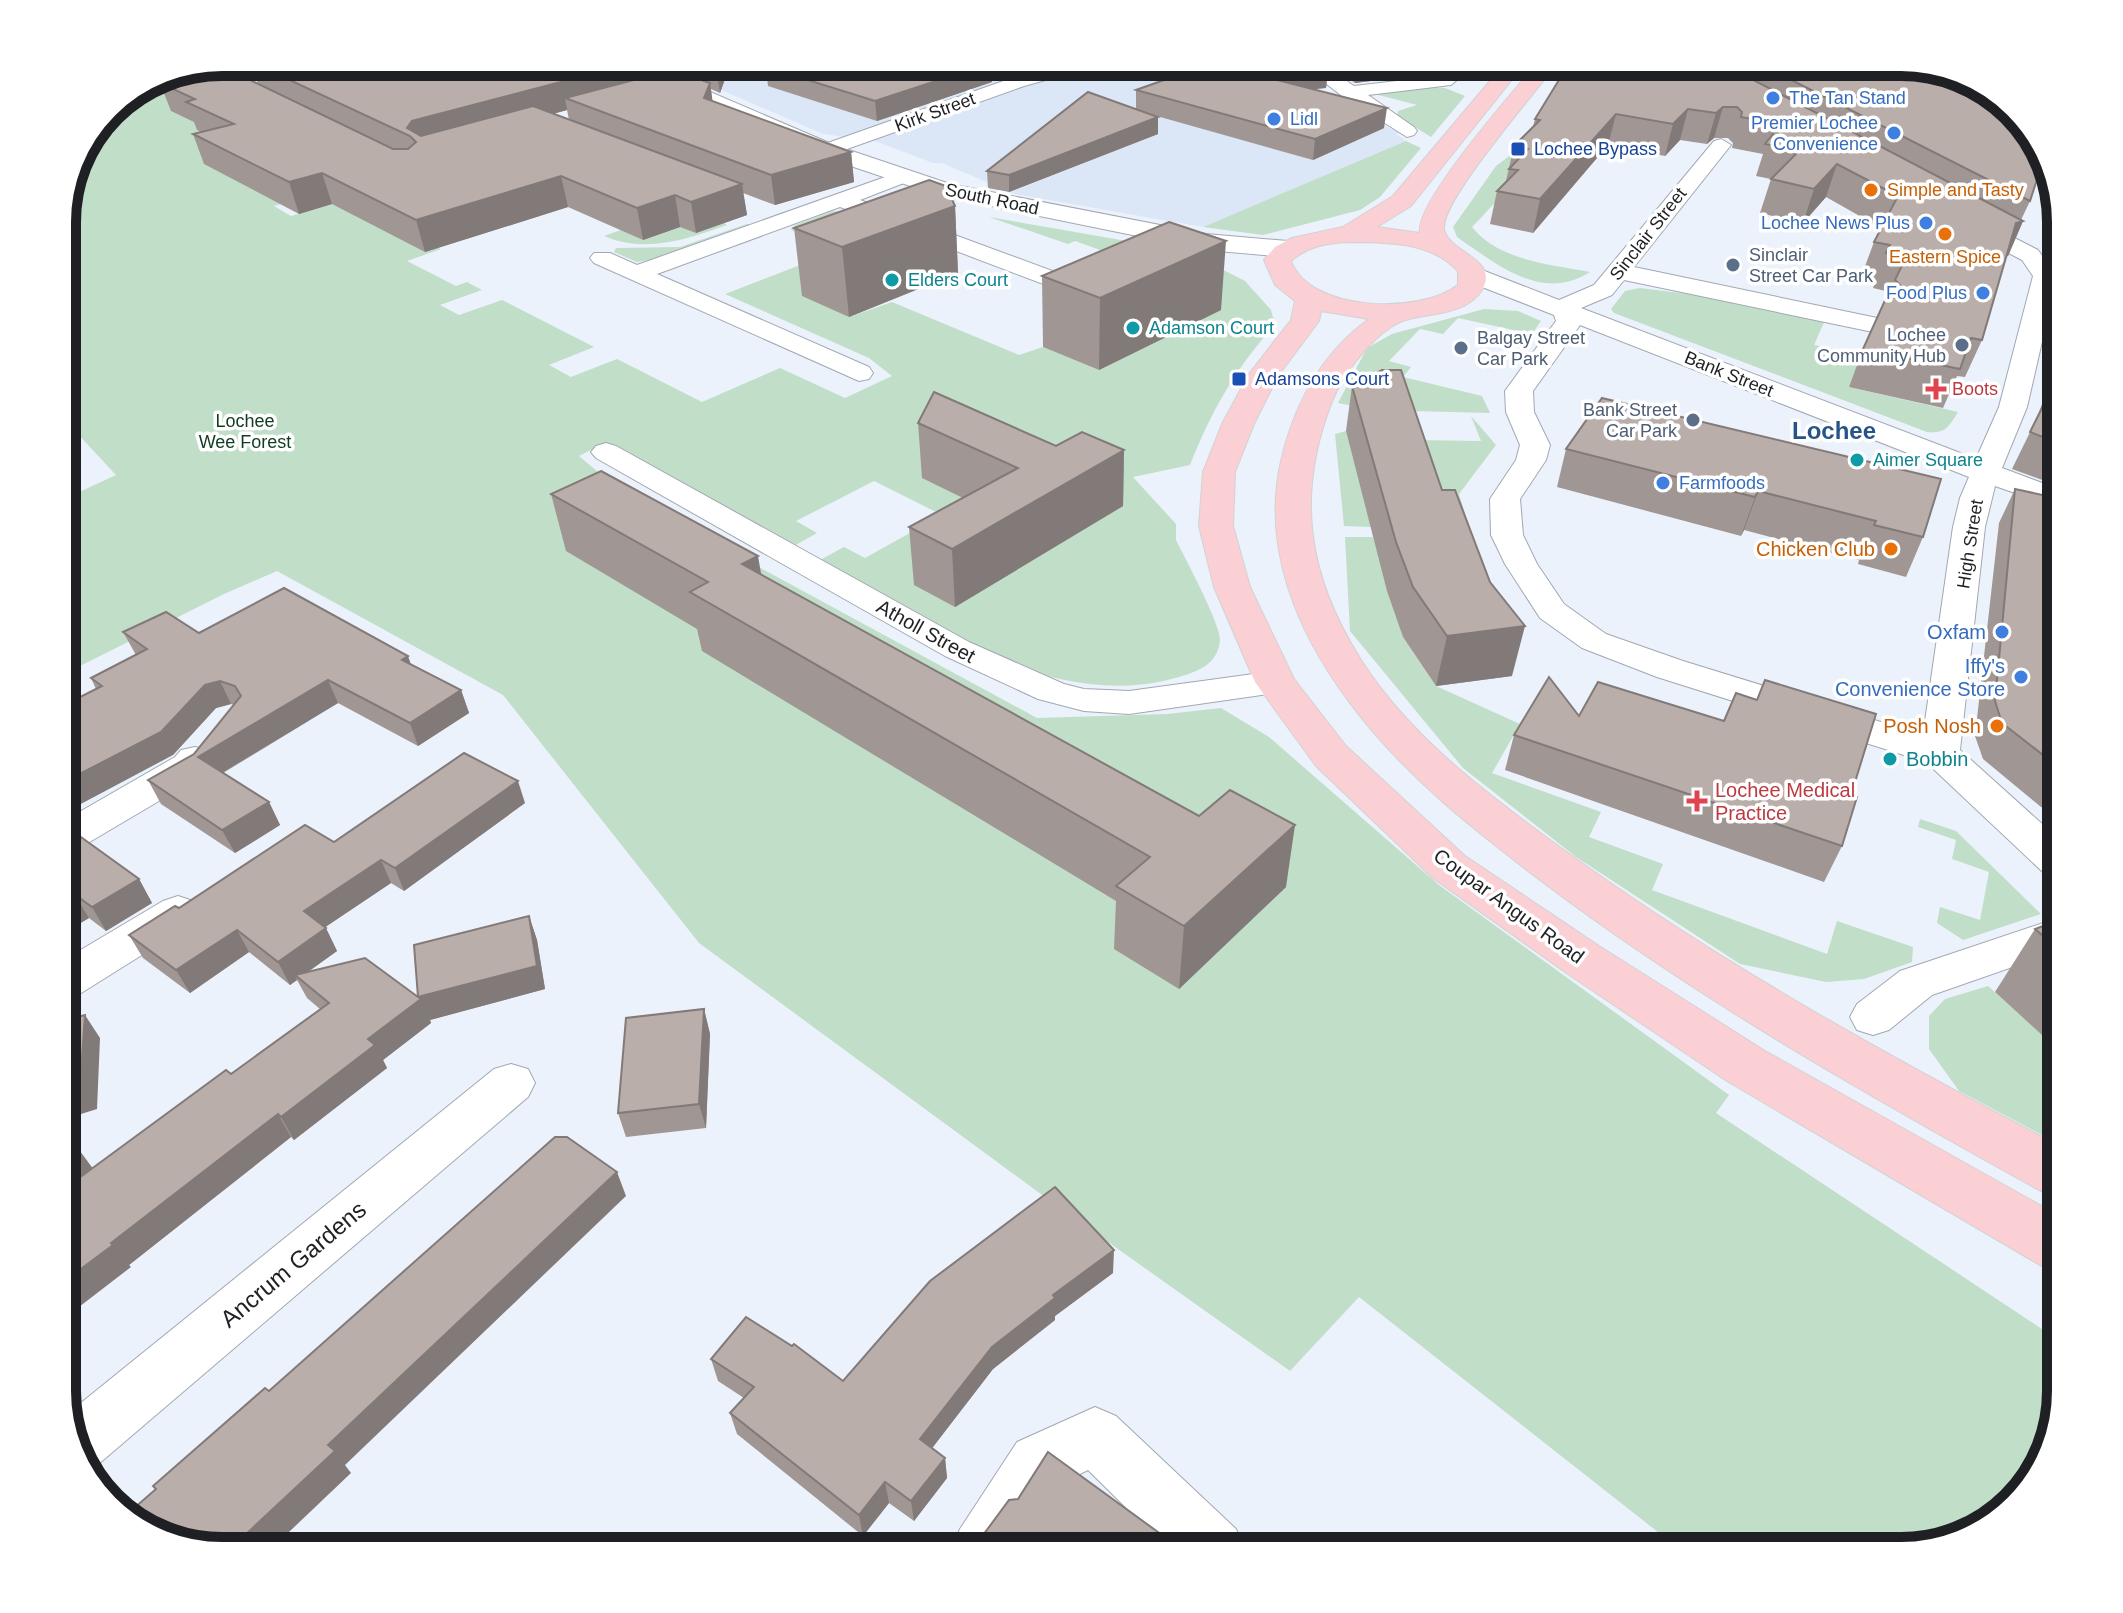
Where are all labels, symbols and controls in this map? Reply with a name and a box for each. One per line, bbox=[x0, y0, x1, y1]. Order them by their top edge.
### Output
street label: Kirk Street bbox=[892, 88, 978, 136]
place label: The Tan Stand bbox=[1789, 88, 1906, 108]
marker: The Tan Stand bbox=[1764, 89, 1782, 107]
place label: Lidl bbox=[1290, 109, 1318, 129]
marker: Lidl bbox=[1265, 110, 1283, 128]
place label: Premier Lochee Convenience bbox=[1751, 113, 1878, 154]
marker: Premier Lochee Convenience bbox=[1885, 124, 1903, 142]
place label: Lochee Bypass bbox=[1534, 139, 1657, 159]
marker: Lochee Bypass bbox=[1509, 140, 1527, 158]
street label: South Road bbox=[943, 179, 1041, 219]
place label: Simple and Tasty bbox=[1887, 180, 2024, 200]
marker: Simple and Tasty bbox=[1862, 181, 1880, 199]
street label: Sinclair Street bbox=[1606, 184, 1690, 284]
place label: Lochee News Plus bbox=[1761, 213, 1910, 233]
marker: Lochee News Plus bbox=[1917, 214, 1935, 232]
marker: Eastern Spice bbox=[1936, 225, 1954, 243]
place label: Sinclair Street Car Park bbox=[1749, 245, 1874, 286]
place label: Eastern Spice bbox=[1889, 247, 2001, 267]
marker: Sinclair Street Car Park bbox=[1724, 256, 1742, 274]
place label: Elders Court bbox=[908, 270, 1008, 290]
marker: Elders Court bbox=[883, 271, 901, 289]
place label: Food Plus bbox=[1886, 283, 1967, 303]
marker: Food Plus bbox=[1974, 284, 1992, 302]
place label: Adamson Court bbox=[1149, 318, 1274, 338]
marker: Adamson Court bbox=[1124, 319, 1142, 337]
place label: Lochee Community Hub bbox=[1817, 325, 1946, 366]
place label: Balgay Street Car Park bbox=[1477, 328, 1585, 369]
marker: Lochee Community Hub bbox=[1953, 336, 1971, 354]
marker: Balgay Street Car Park bbox=[1452, 339, 1470, 357]
street label: Bank Street bbox=[1682, 347, 1776, 401]
place label: Adamsons Court bbox=[1255, 369, 1389, 389]
marker: Adamsons Court bbox=[1230, 370, 1248, 388]
place label: Boots bbox=[1952, 379, 1998, 399]
marker: Boots bbox=[1927, 380, 1945, 398]
place label: Bank Street Car Park bbox=[1583, 400, 1678, 441]
park label: Lochee Wee Forest bbox=[199, 411, 291, 452]
marker: Bank Street Car Park bbox=[1684, 411, 1702, 429]
district label: Lochee bbox=[1792, 417, 1876, 444]
place label: Aimer Square bbox=[1873, 450, 1983, 470]
marker: Aimer Square bbox=[1848, 451, 1866, 469]
place label: Farmfoods bbox=[1679, 473, 1765, 493]
marker: Farmfoods bbox=[1654, 474, 1672, 492]
street label: High Street bbox=[1953, 498, 1987, 590]
place label: Chicken Club bbox=[1756, 538, 1875, 560]
marker: Chicken Club bbox=[1882, 540, 1900, 558]
street label: Atholl Street bbox=[873, 595, 979, 667]
place label: Oxfam bbox=[1927, 621, 1986, 643]
marker: Oxfam bbox=[1993, 623, 2011, 641]
place label: Iffy's Convenience Store bbox=[1835, 655, 2005, 700]
marker: Iffy's Convenience Store bbox=[2012, 668, 2030, 686]
place label: Posh Nosh bbox=[1883, 715, 1981, 737]
marker: Posh Nosh bbox=[1988, 717, 2006, 735]
place label: Bobbin bbox=[1906, 748, 1968, 770]
marker: Bobbin bbox=[1881, 750, 1899, 768]
place label: Lochee Medical Practice bbox=[1715, 779, 1855, 824]
marker: Lochee Medical Practice bbox=[1686, 790, 1708, 812]
street label: Coupar Angus Road bbox=[1430, 844, 1588, 968]
street label: Ancrum Gardens bbox=[215, 1195, 371, 1333]

